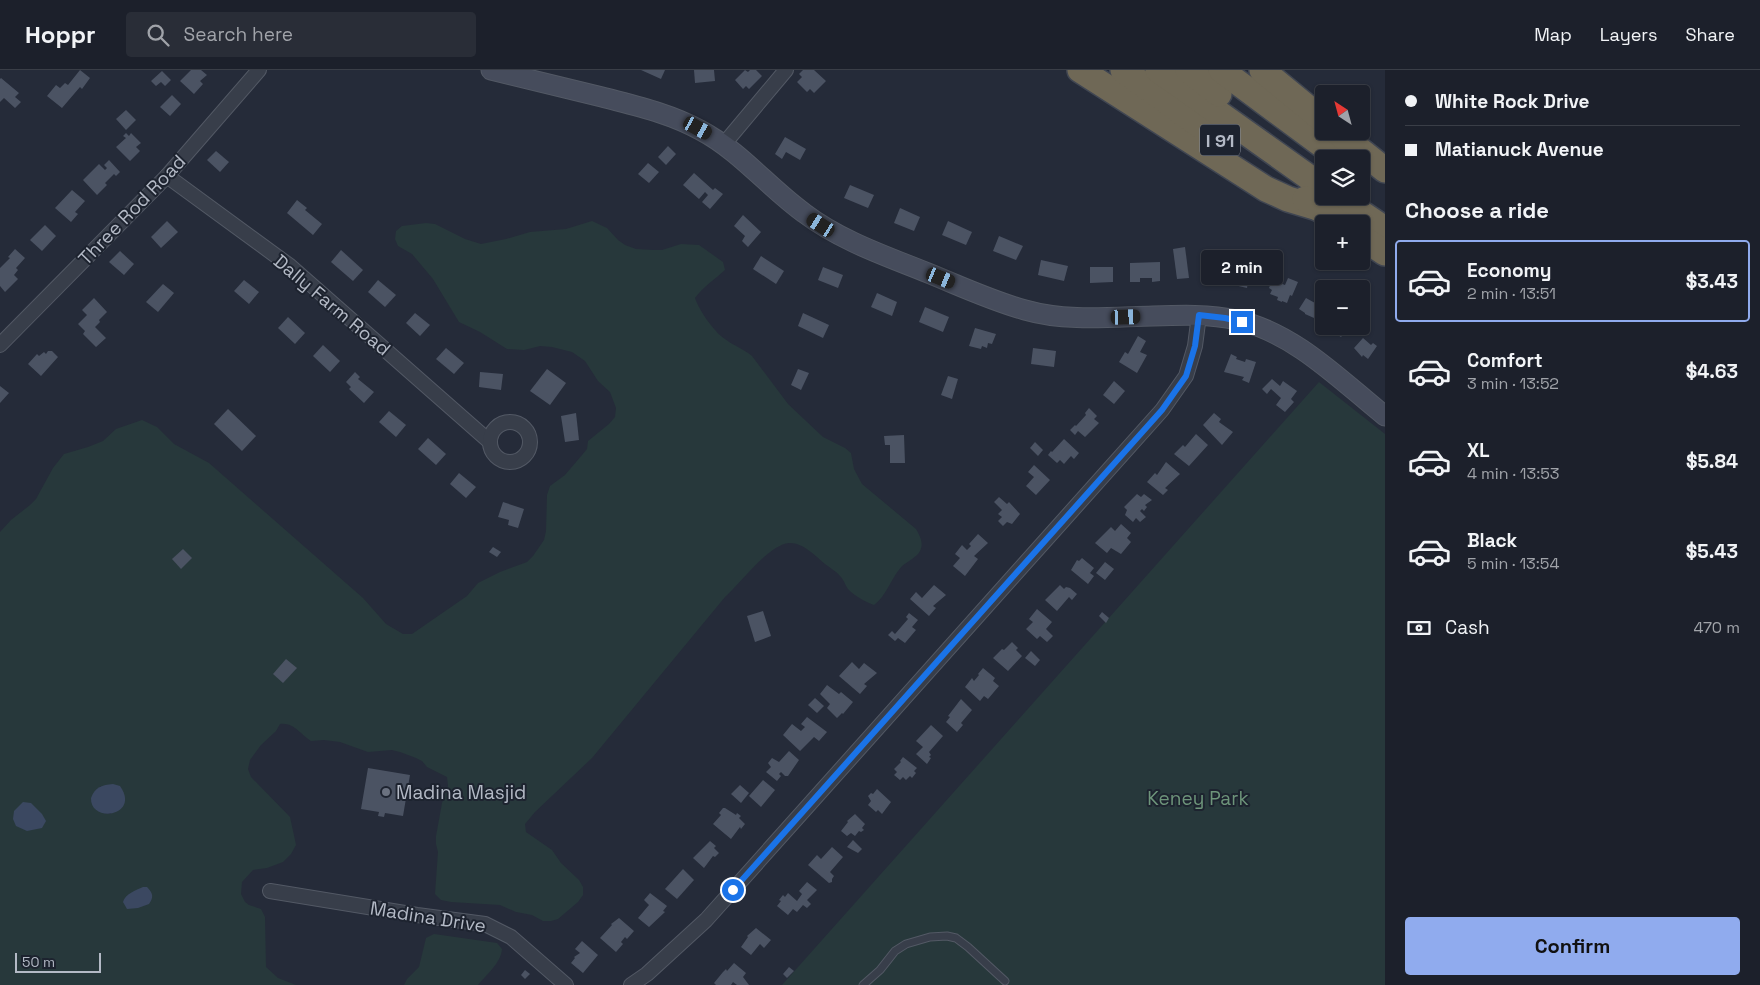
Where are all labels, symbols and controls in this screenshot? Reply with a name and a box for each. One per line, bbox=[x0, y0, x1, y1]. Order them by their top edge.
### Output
search box bbox=[126, 12, 476, 57]
text: Hoppr bbox=[25, 19, 96, 50]
icon: search bbox=[144, 21, 172, 49]
text: Search here bbox=[184, 22, 293, 47]
text: Map bbox=[1534, 23, 1572, 46]
text: Layers bbox=[1600, 23, 1657, 46]
text: Share bbox=[1685, 23, 1735, 46]
north arrow bbox=[1315, 85, 1370, 140]
map controls bbox=[1315, 85, 1370, 335]
text: White Rock Drive bbox=[1435, 89, 1590, 114]
car bbox=[681, 114, 714, 142]
road number: I 91 bbox=[1200, 124, 1240, 156]
text: Matianuck Avenue bbox=[1435, 137, 1604, 162]
street label: Three Rod Road bbox=[73, 149, 191, 271]
button: layers bbox=[1315, 150, 1370, 205]
text: Choose a ride bbox=[1405, 196, 1549, 224]
car bbox=[804, 211, 837, 239]
button: + bbox=[1315, 215, 1370, 270]
street label: Dally Farm Road bbox=[268, 249, 396, 361]
callout: 2 min bbox=[1201, 250, 1283, 284]
text: 2 min bbox=[1221, 257, 1263, 278]
text: Economy bbox=[1467, 258, 1551, 283]
icon: car bbox=[1407, 259, 1452, 304]
car bbox=[924, 265, 957, 291]
text: $3.43 bbox=[1686, 269, 1738, 294]
button: − bbox=[1315, 280, 1370, 335]
text: 2 min · 13:51 bbox=[1467, 283, 1556, 304]
car bbox=[1110, 309, 1141, 325]
route end bbox=[1231, 311, 1253, 333]
text: Comfort bbox=[1467, 348, 1543, 373]
icon: car bbox=[1407, 349, 1452, 394]
text: $4.63 bbox=[1686, 359, 1738, 384]
text: 3 min · 13:52 bbox=[1467, 373, 1559, 394]
text: XL bbox=[1467, 438, 1490, 463]
icon: car bbox=[1407, 439, 1452, 484]
text: $5.84 bbox=[1686, 449, 1738, 474]
text: 4 min · 13:53 bbox=[1467, 463, 1559, 484]
text: Black bbox=[1467, 528, 1517, 553]
icon: car bbox=[1407, 529, 1452, 574]
text: $5.43 bbox=[1686, 539, 1738, 564]
text: 5 min · 13:54 bbox=[1467, 553, 1559, 574]
icon: cash bbox=[1405, 614, 1433, 642]
text: Cash bbox=[1445, 615, 1490, 640]
text: 470 m bbox=[1693, 617, 1740, 638]
place label: Madina Masjid bbox=[396, 780, 526, 805]
marker: Madina Masjid bbox=[380, 786, 392, 798]
park label: Keney Park bbox=[1147, 786, 1249, 811]
route start bbox=[722, 879, 744, 901]
street label: Madina Drive bbox=[368, 896, 488, 938]
button: Confirm bbox=[1405, 917, 1740, 975]
scale bar bbox=[15, 950, 101, 973]
text: 50 m bbox=[22, 953, 55, 971]

